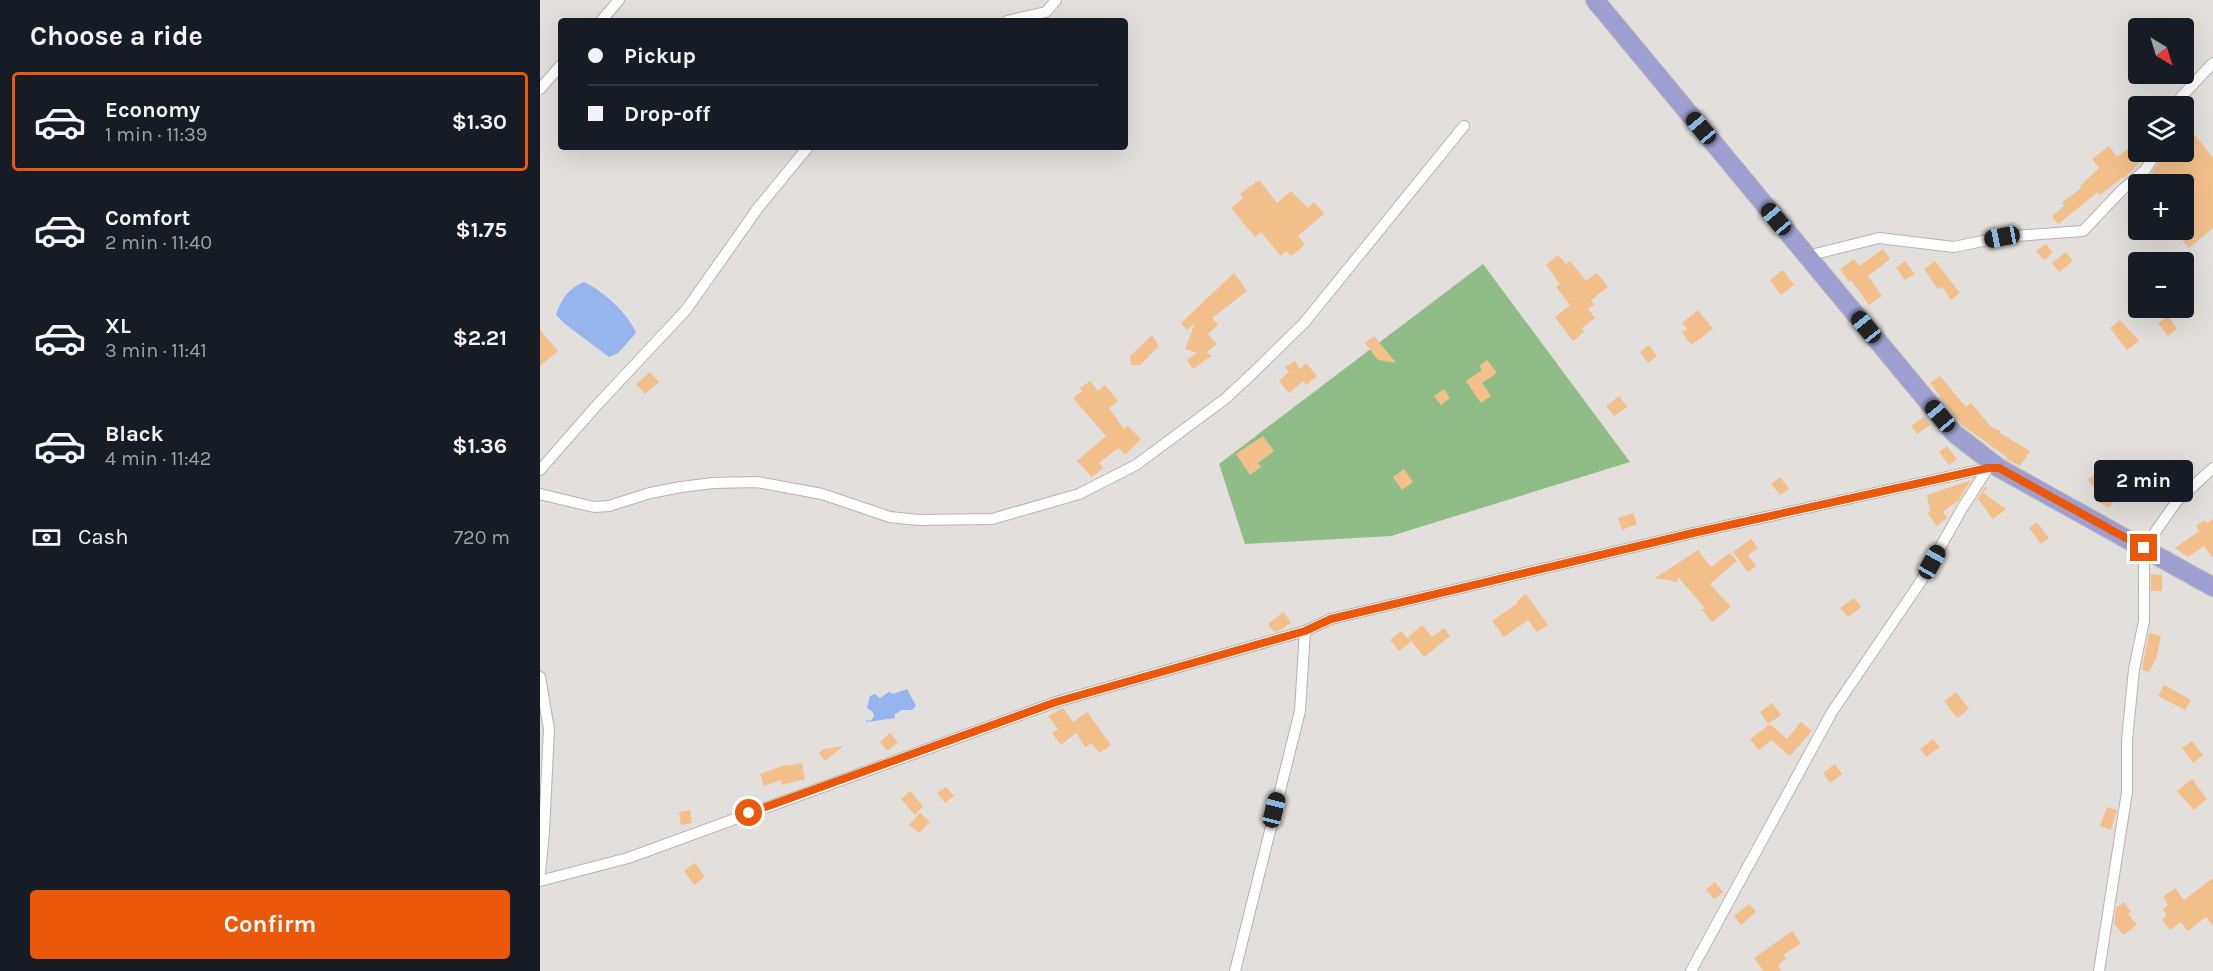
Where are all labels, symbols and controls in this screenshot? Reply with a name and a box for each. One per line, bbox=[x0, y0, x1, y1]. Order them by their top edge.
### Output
north arrow bbox=[2128, 18, 2194, 84]
map controls bbox=[2128, 18, 2194, 318]
text: Choose a ride bbox=[30, 20, 203, 52]
text: Pickup bbox=[624, 43, 696, 69]
icon: car bbox=[33, 95, 87, 149]
button: layers bbox=[2128, 96, 2194, 162]
text: Economy bbox=[105, 97, 200, 123]
text: Drop-off bbox=[624, 101, 710, 127]
car bbox=[1683, 108, 1719, 148]
text: $1.30 bbox=[452, 109, 507, 135]
text: 1 min · 11:39 bbox=[105, 123, 207, 146]
button: + bbox=[2128, 174, 2194, 240]
car bbox=[1758, 199, 1794, 239]
icon: car bbox=[33, 203, 87, 257]
text: Comfort bbox=[105, 205, 190, 231]
text: $1.75 bbox=[456, 217, 507, 243]
car bbox=[1983, 225, 2021, 249]
text: 2 min · 11:40 bbox=[105, 231, 212, 254]
button: − bbox=[2128, 252, 2194, 318]
car bbox=[1848, 307, 1884, 347]
icon: car bbox=[33, 311, 87, 365]
text: XL bbox=[105, 313, 131, 339]
text: $2.21 bbox=[453, 325, 507, 351]
text: 3 min · 11:41 bbox=[105, 339, 207, 362]
car bbox=[1922, 396, 1958, 436]
icon: car bbox=[33, 419, 87, 473]
text: Black bbox=[105, 421, 164, 447]
text: $1.36 bbox=[452, 433, 507, 459]
text: 4 min · 11:42 bbox=[105, 447, 211, 470]
callout: 2 min bbox=[2094, 461, 2194, 503]
text: 2 min bbox=[2116, 469, 2171, 492]
icon: cash bbox=[30, 521, 63, 554]
text: Cash bbox=[78, 524, 128, 550]
text: 720 m bbox=[454, 526, 510, 549]
route end bbox=[2130, 534, 2157, 561]
car bbox=[1915, 542, 1949, 582]
car bbox=[1261, 790, 1287, 830]
route start bbox=[735, 799, 762, 826]
button: Confirm bbox=[30, 890, 510, 959]

